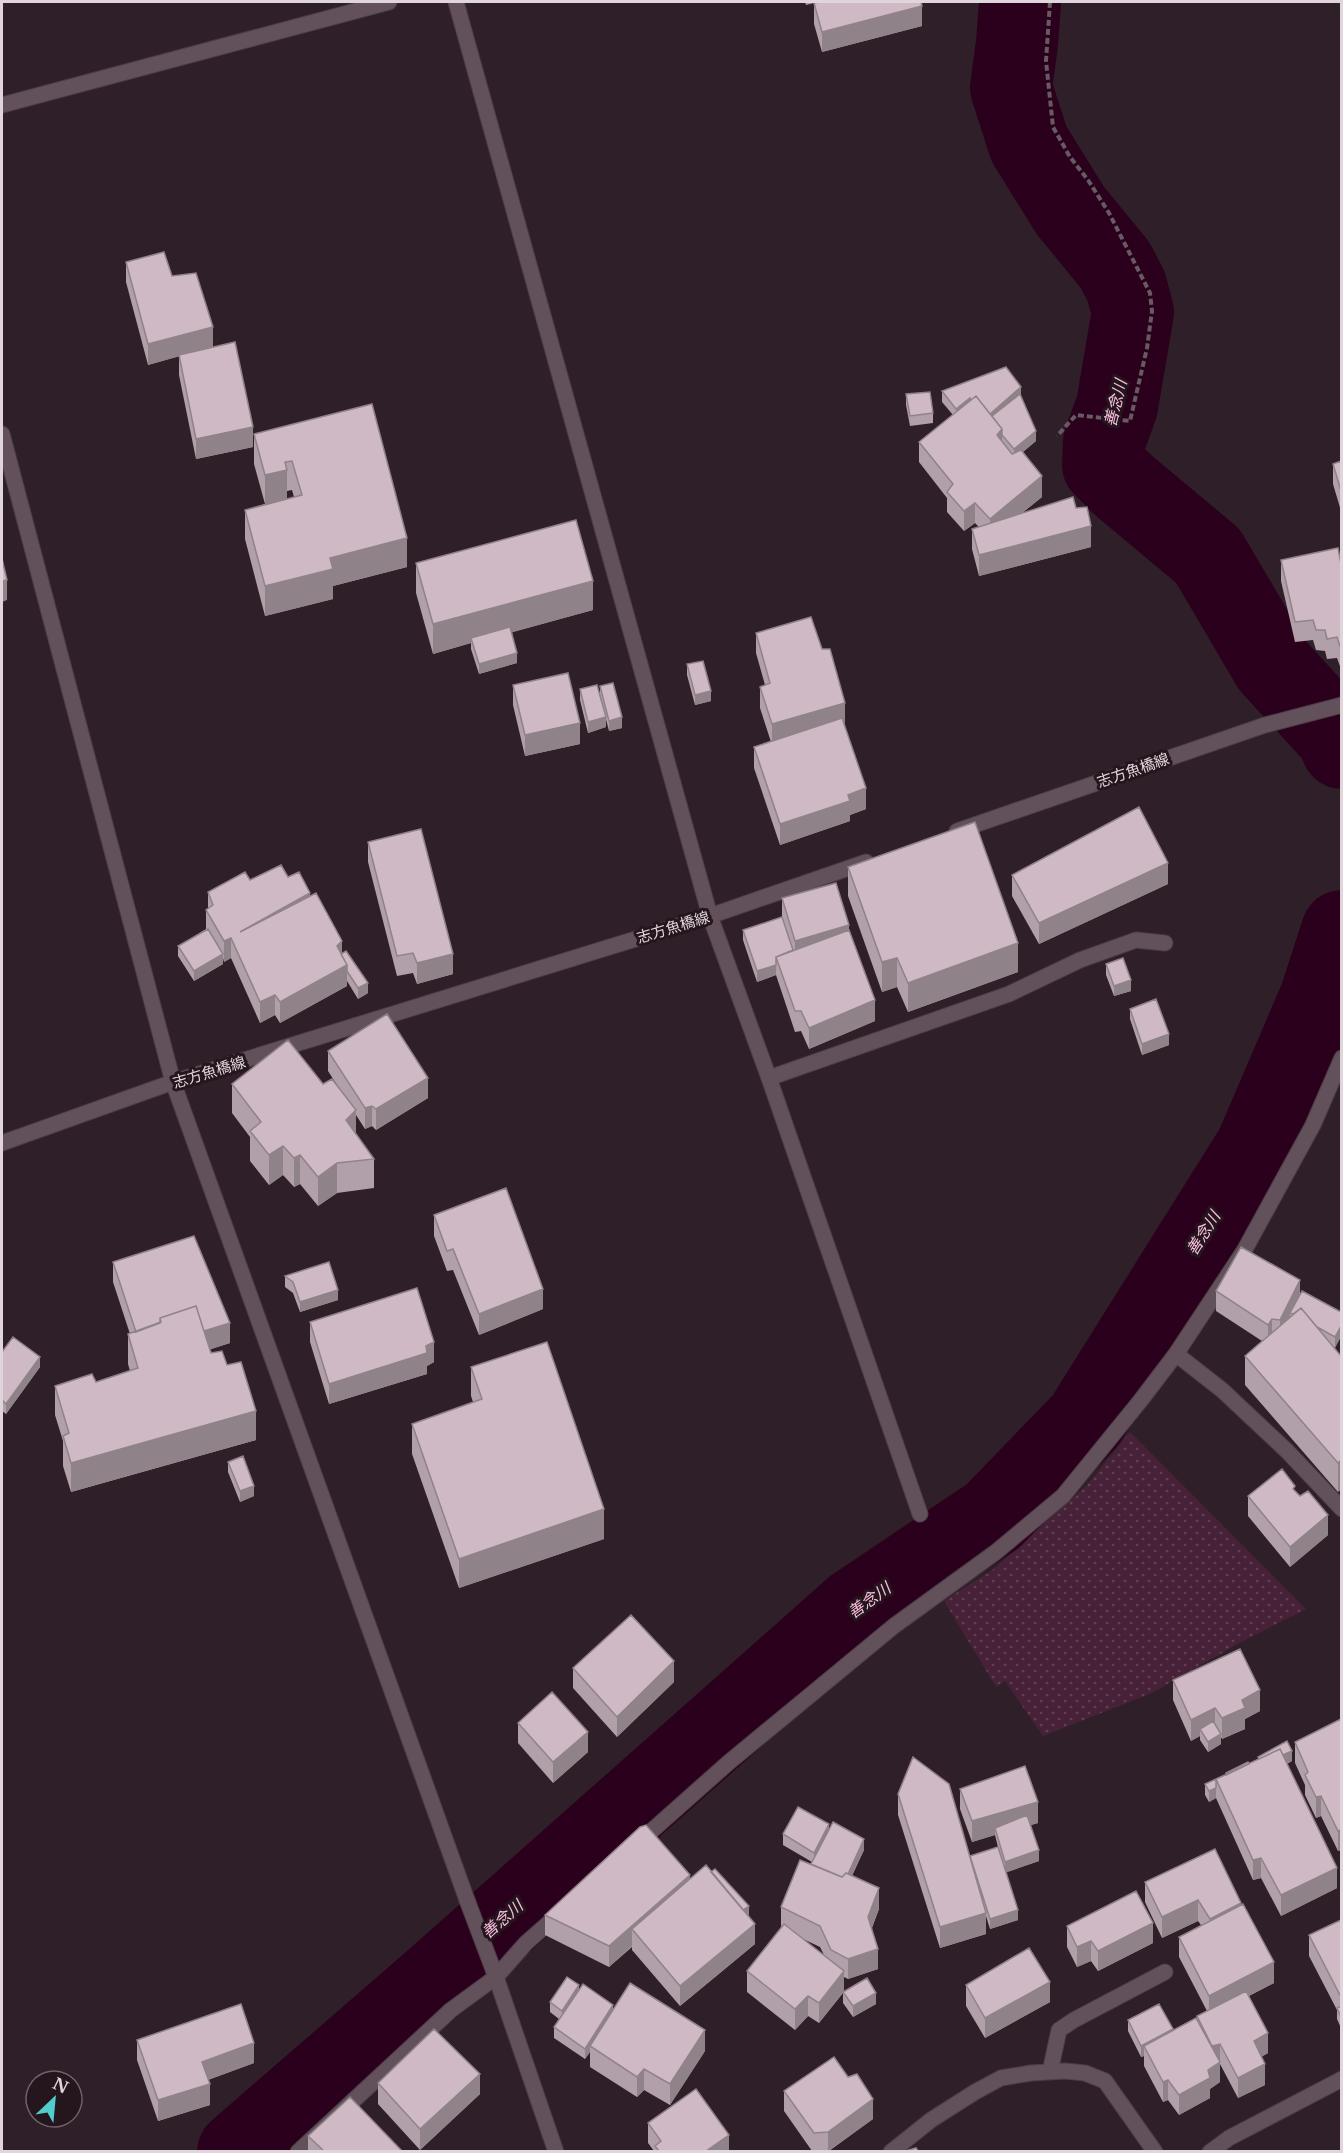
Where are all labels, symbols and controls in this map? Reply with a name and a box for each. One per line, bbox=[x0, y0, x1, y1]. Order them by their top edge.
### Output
water label: 善念川 bbox=[1099, 375, 1131, 429]
street label: 志方魚橋線 bbox=[1094, 749, 1172, 791]
street label: 志方魚橋線 bbox=[634, 907, 712, 947]
street label: 志方魚橋線 bbox=[170, 1052, 248, 1092]
water label: 善念川 bbox=[1182, 1206, 1225, 1259]
water label: 善念川 bbox=[844, 1577, 896, 1622]
water label: 善念川 bbox=[477, 1894, 528, 1942]
north arrow bbox=[24, 2069, 84, 2129]
text: N bbox=[49, 2073, 72, 2098]

